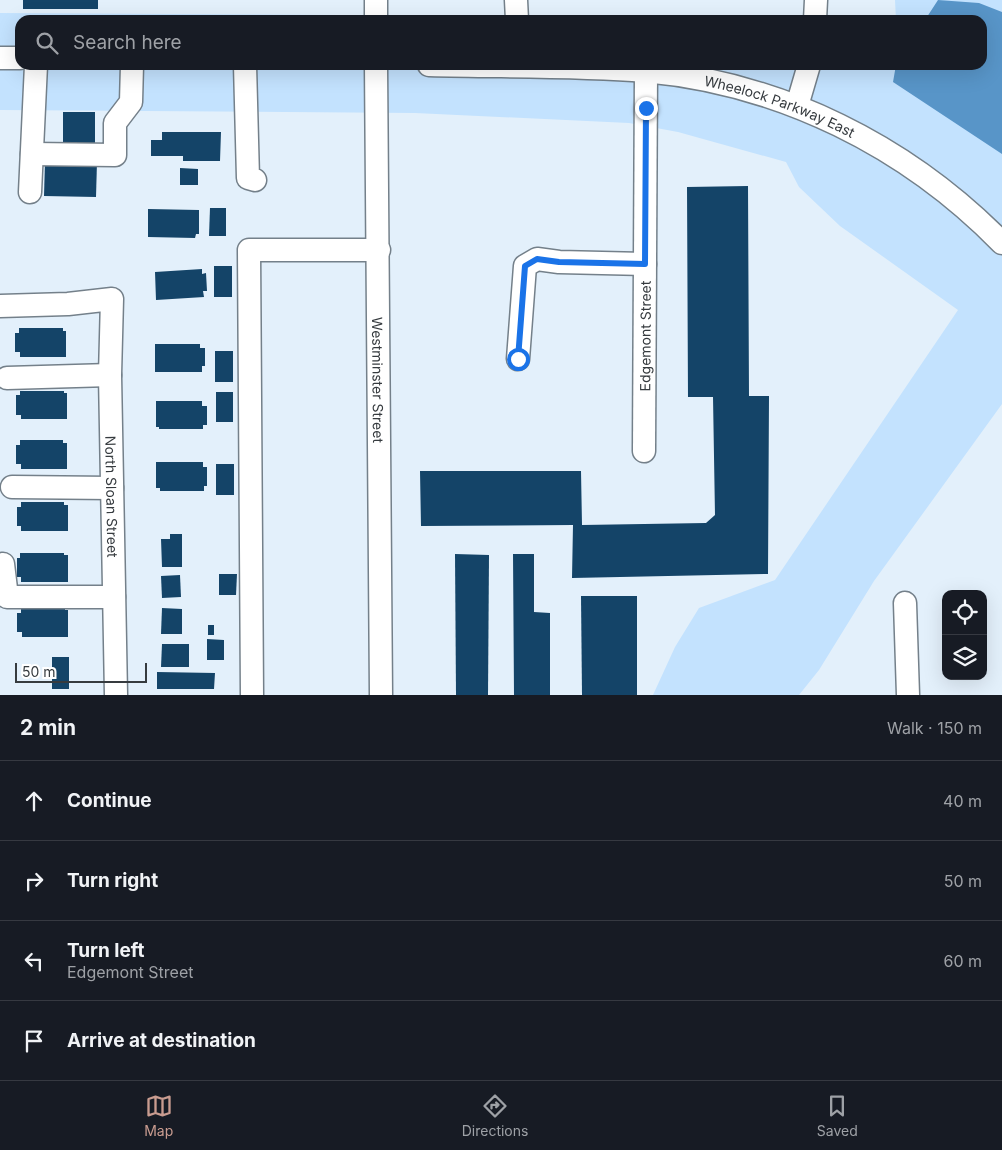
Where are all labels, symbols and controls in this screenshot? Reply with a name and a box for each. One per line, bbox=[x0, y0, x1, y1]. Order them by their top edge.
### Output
search box bbox=[15, 15, 987, 70]
icon: search bbox=[33, 29, 61, 57]
text: Search here bbox=[73, 31, 182, 54]
street label: Wheelock Parkway East bbox=[703, 71, 858, 141]
route end bbox=[635, 97, 658, 120]
street label: Edgemont Street bbox=[636, 280, 653, 391]
street label: Westminster Street bbox=[370, 317, 388, 443]
route start bbox=[507, 348, 530, 371]
street label: North Sloan Street bbox=[103, 436, 122, 558]
map controls bbox=[942, 590, 987, 680]
button: locate bbox=[942, 590, 987, 635]
button: layers bbox=[942, 635, 987, 680]
scale bar bbox=[15, 660, 148, 683]
text: 50 m bbox=[22, 663, 56, 680]
text: 2 min bbox=[20, 715, 76, 740]
text: Walk · 150 m bbox=[887, 718, 982, 738]
icon: ahead bbox=[20, 787, 48, 815]
text: Continue bbox=[67, 789, 152, 812]
text: 40 m bbox=[943, 791, 982, 811]
icon: right bbox=[20, 867, 48, 895]
text: Turn right bbox=[67, 869, 158, 892]
text: 50 m bbox=[944, 871, 982, 891]
text: Turn left bbox=[67, 939, 145, 962]
icon: left bbox=[20, 947, 48, 975]
text: 60 m bbox=[943, 951, 982, 971]
text: Edgemont Street bbox=[67, 962, 194, 982]
icon: arrive bbox=[20, 1027, 48, 1055]
text: Arrive at destination bbox=[67, 1029, 256, 1052]
tab: Map bbox=[144, 1092, 173, 1139]
tab: Directions bbox=[462, 1092, 528, 1139]
tab: Saved bbox=[817, 1092, 858, 1139]

